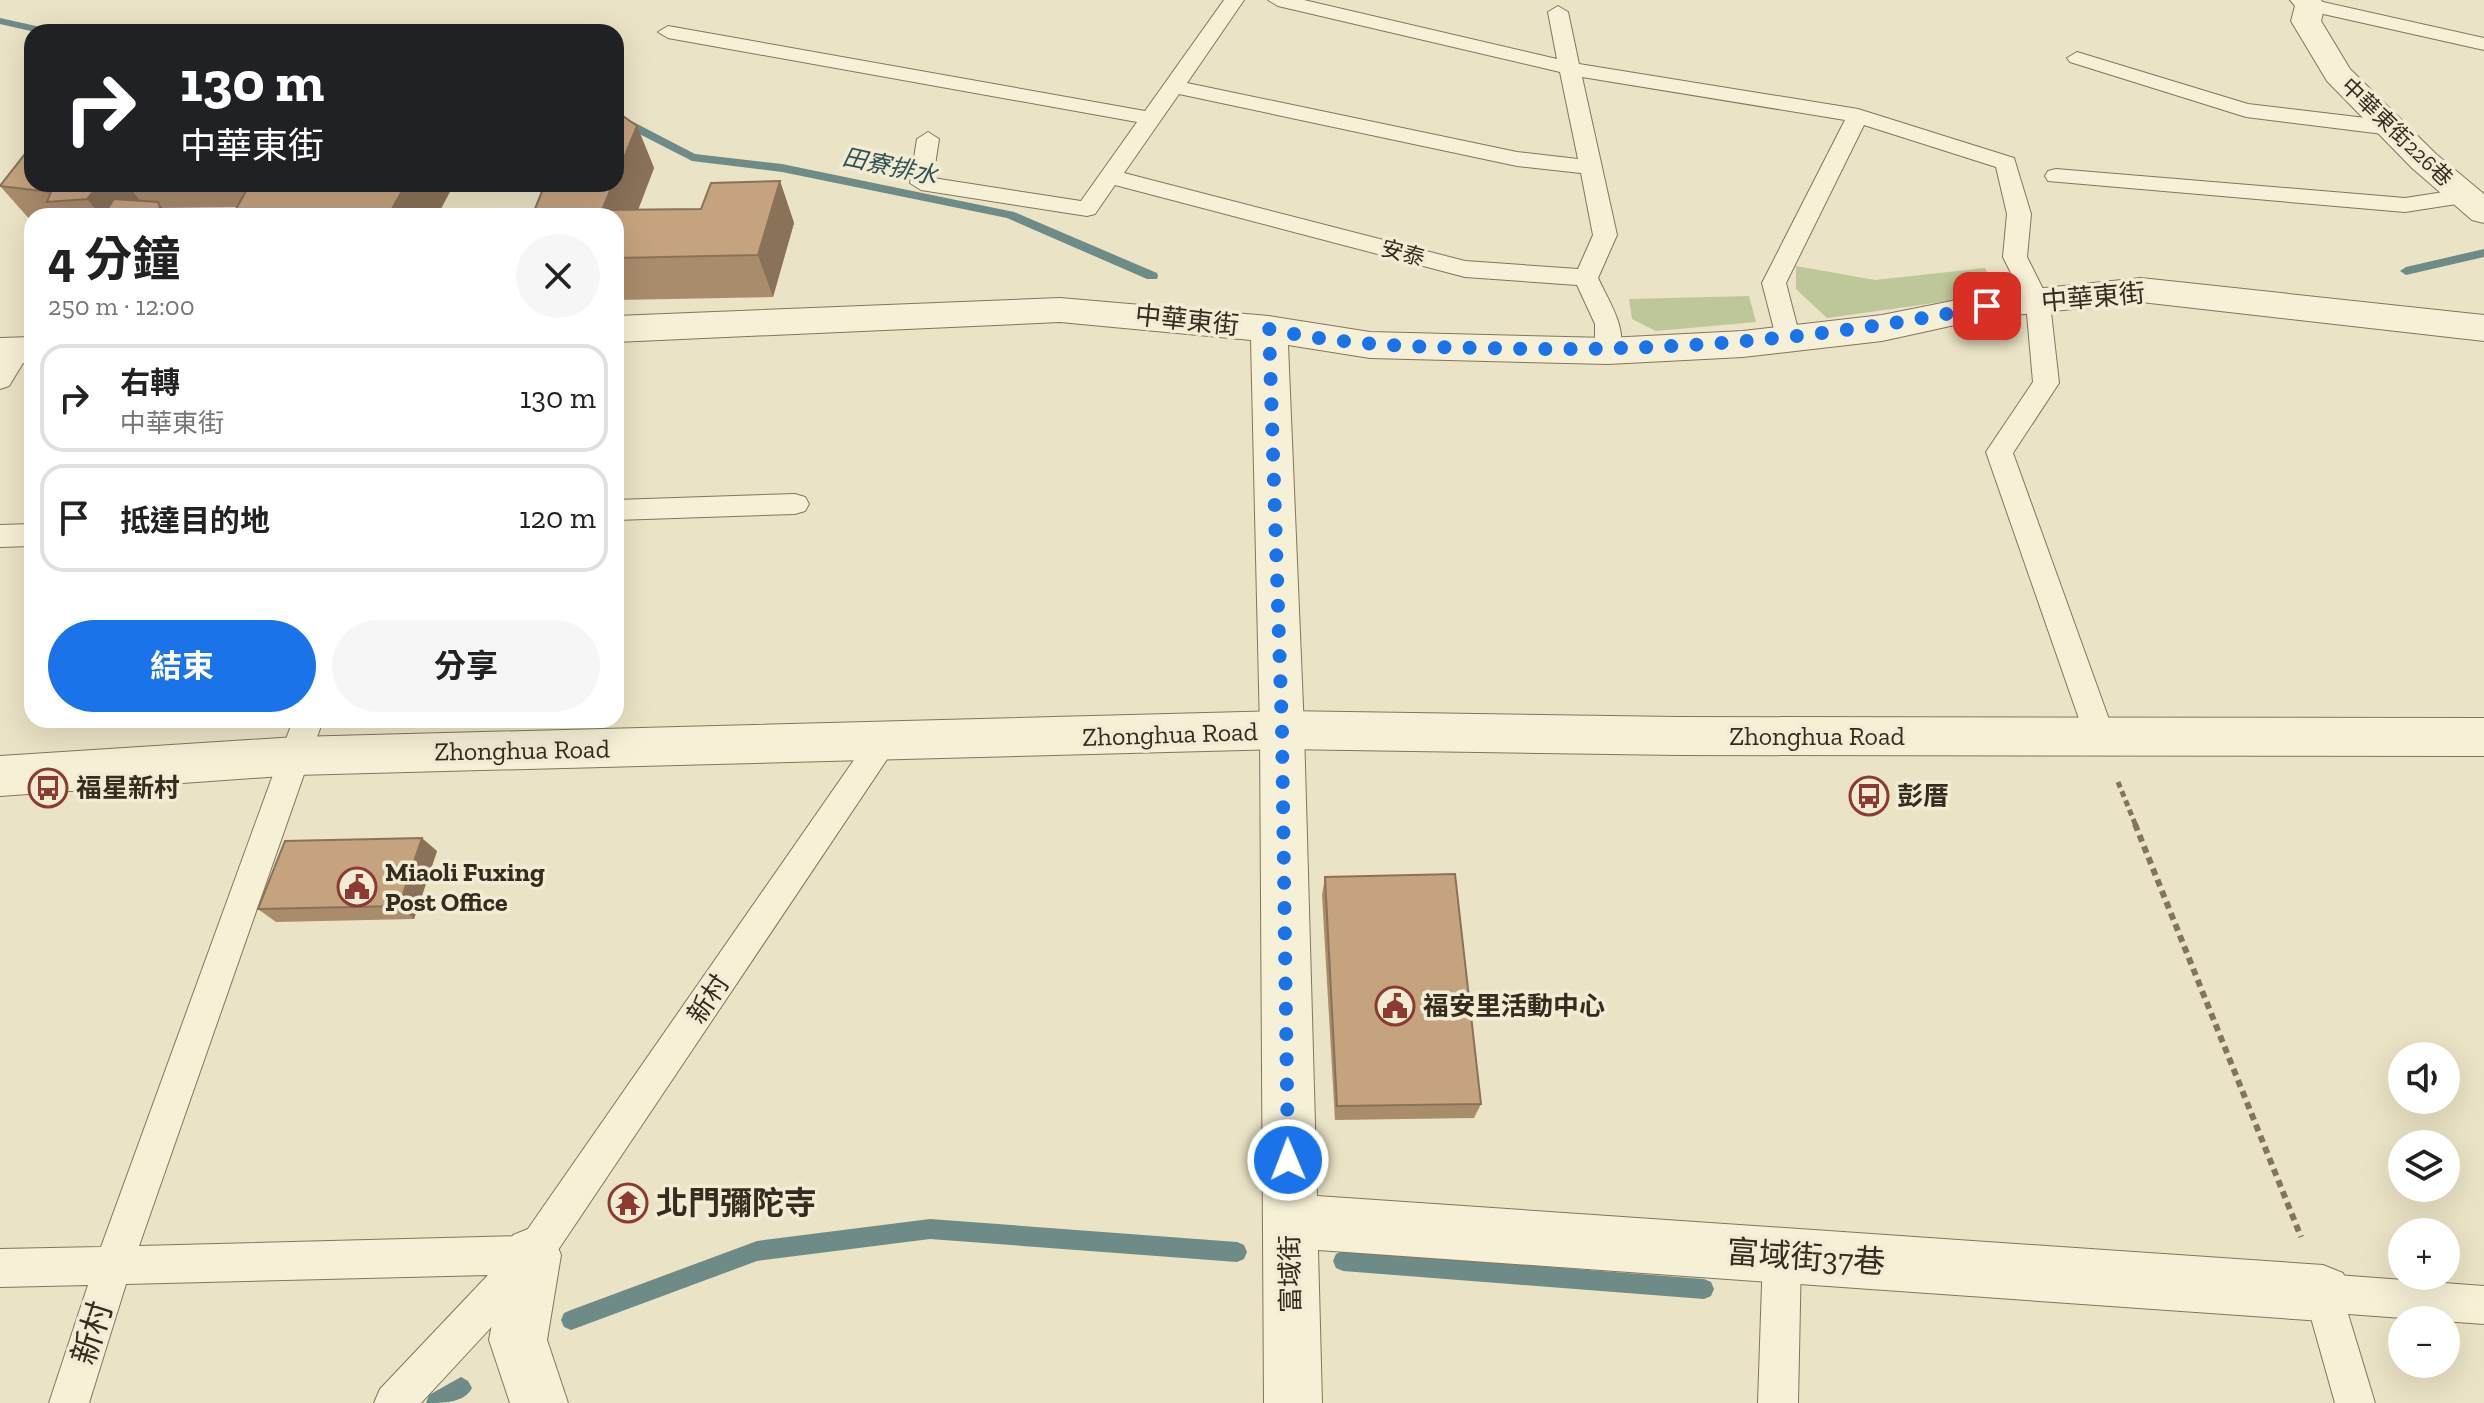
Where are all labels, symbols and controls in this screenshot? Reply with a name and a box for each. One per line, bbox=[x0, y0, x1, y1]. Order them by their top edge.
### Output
text: 130 m bbox=[180, 48, 324, 115]
icon: right bbox=[48, 56, 152, 160]
street label: 中華東街226巷 bbox=[2336, 72, 2458, 192]
text: 中華東街 bbox=[180, 124, 324, 167]
water label: 田寮排水 bbox=[840, 142, 941, 190]
text: 4 分鐘 bbox=[48, 231, 180, 288]
button: close bbox=[516, 234, 600, 318]
street label: 安泰 bbox=[1378, 234, 1428, 272]
pin bbox=[1953, 272, 2021, 340]
street label: 中華東街 bbox=[2040, 277, 2146, 317]
icon: arrive bbox=[1965, 284, 2009, 328]
text: 250 m · 12:00 bbox=[48, 290, 195, 322]
street label: 中華東街 bbox=[1134, 299, 1240, 341]
text: 右轉 bbox=[120, 365, 180, 401]
icon: right bbox=[52, 376, 96, 420]
text: 130 m bbox=[520, 380, 596, 416]
text: 中華東街 bbox=[120, 407, 224, 439]
icon: arrive bbox=[52, 496, 96, 540]
text: 120 m bbox=[519, 500, 596, 536]
text: 抵達目的地 bbox=[120, 503, 270, 539]
button: 結束 bbox=[48, 620, 316, 712]
button: 分享 bbox=[332, 620, 600, 712]
street label: Zhonghua Road bbox=[1082, 715, 1258, 753]
street label: Zhonghua Road bbox=[1729, 720, 1905, 752]
street label: Zhonghua Road bbox=[434, 732, 610, 768]
bus stop icon: 福星新村 bbox=[27, 767, 69, 809]
place label: 福星新村 bbox=[76, 772, 180, 804]
bus stop icon: 彭厝 bbox=[1848, 775, 1890, 817]
place label: 彭厝 bbox=[1897, 780, 1949, 812]
place label: Miaoli Fuxing Post Office bbox=[385, 856, 545, 918]
public building icon: Miaoli Fuxing Post Office bbox=[336, 866, 378, 908]
street label: 新村 bbox=[680, 968, 736, 1030]
public building icon: 福安里活動中心 bbox=[1374, 985, 1416, 1027]
place label: 福安里活動中心 bbox=[1423, 990, 1605, 1022]
map controls bbox=[2388, 1042, 2460, 1378]
button: sound bbox=[2388, 1042, 2460, 1114]
position arrow bbox=[1246, 1118, 1330, 1202]
button: layers bbox=[2388, 1130, 2460, 1202]
temple icon: 北門彌陀寺 bbox=[607, 1182, 649, 1224]
place label: 北門彌陀寺 bbox=[656, 1184, 816, 1222]
button: + bbox=[2388, 1218, 2460, 1290]
street label: 富域街37巷 bbox=[1726, 1233, 1886, 1281]
street label: 富域街 bbox=[1273, 1235, 1307, 1313]
street label: 新村 bbox=[64, 1297, 120, 1369]
button: − bbox=[2388, 1306, 2460, 1378]

